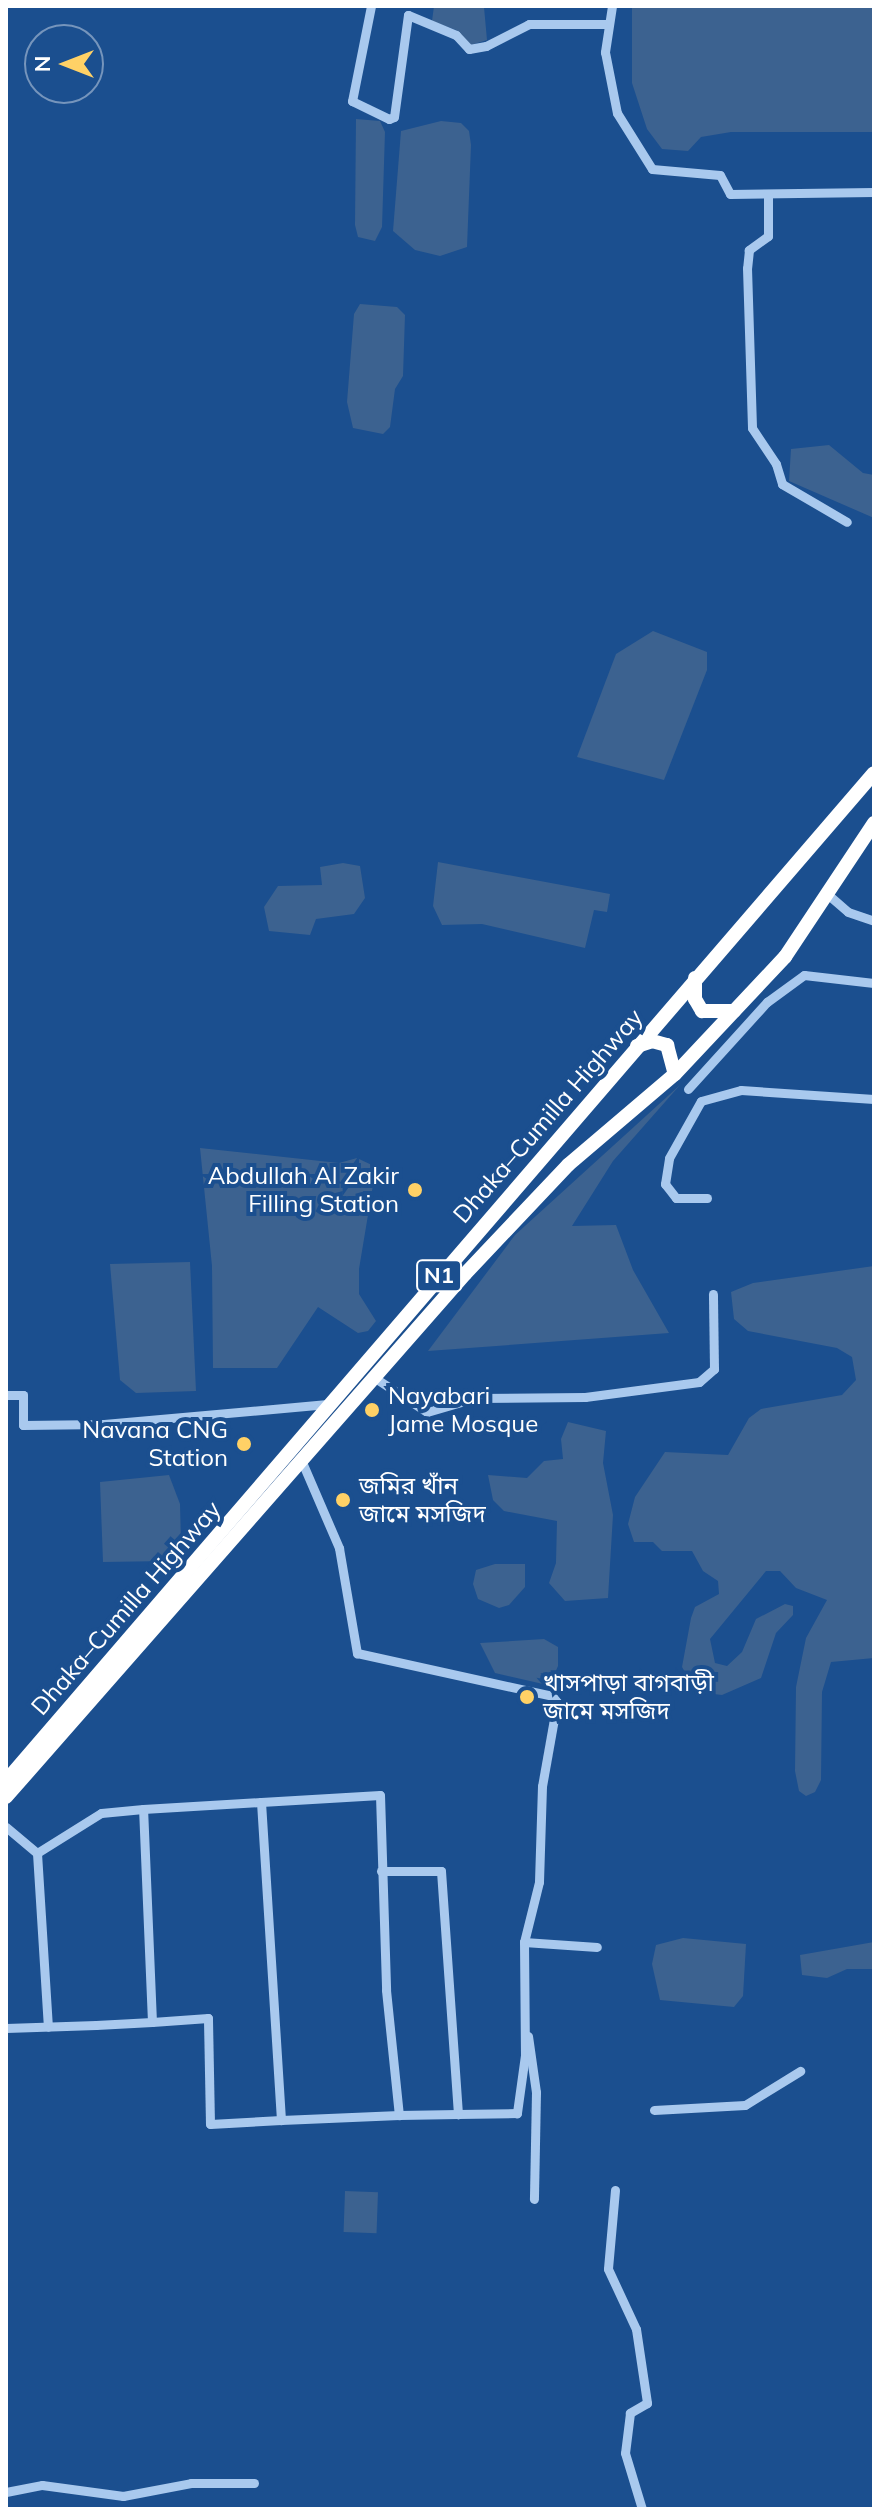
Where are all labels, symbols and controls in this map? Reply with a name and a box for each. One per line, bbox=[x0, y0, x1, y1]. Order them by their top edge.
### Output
north arrow bbox=[24, 24, 104, 104]
text: N bbox=[28, 56, 56, 72]
street label: Dhaka–Cumilla Highway bbox=[447, 1003, 649, 1229]
place label: Abdullah Al Zakir Filling Station bbox=[208, 1162, 399, 1218]
marker: Abdullah Al Zakir Filling Station bbox=[406, 1181, 424, 1199]
road number: N1 bbox=[415, 1258, 463, 1294]
place label: Nayabari Jame Mosque bbox=[388, 1382, 538, 1438]
marker: Nayabari Jame Mosque bbox=[363, 1401, 381, 1419]
place label: Navana CNG Station bbox=[82, 1416, 228, 1472]
marker: Navana CNG Station bbox=[235, 1435, 253, 1453]
place label: জমির খাঁন জামে মসজিদ bbox=[359, 1472, 486, 1528]
marker: জমির খাঁন জামে মসজিদ bbox=[334, 1491, 352, 1509]
street label: Dhaka–Cumilla Highway bbox=[25, 1495, 227, 1721]
place label: খাসপাড়া বাগবাড়ী জামে মসজিদ bbox=[543, 1669, 714, 1725]
marker: খাসপাড়া বাগবাড়ী জামে মসজিদ bbox=[518, 1688, 536, 1706]

